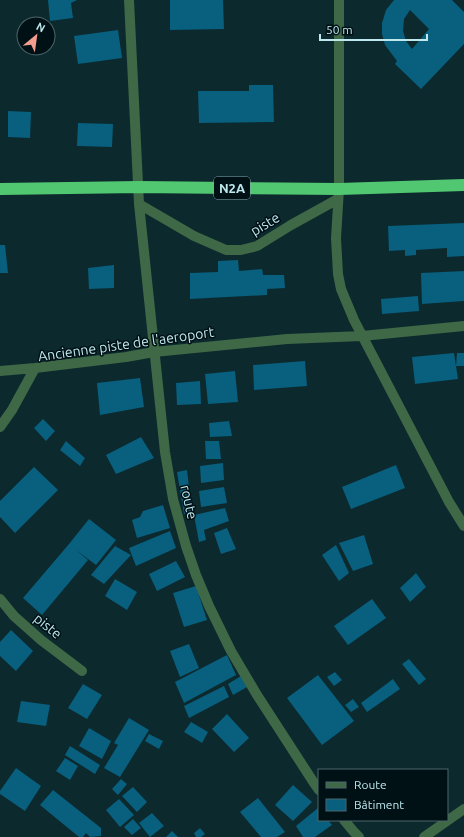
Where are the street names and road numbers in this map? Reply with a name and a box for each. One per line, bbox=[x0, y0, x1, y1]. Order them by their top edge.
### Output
road number: N2A bbox=[214, 177, 250, 199]
street label: piste bbox=[248, 209, 282, 239]
street label: Ancienne piste de l'aeroport bbox=[37, 324, 215, 364]
street label: route bbox=[177, 483, 201, 521]
street label: piste bbox=[31, 610, 65, 642]

